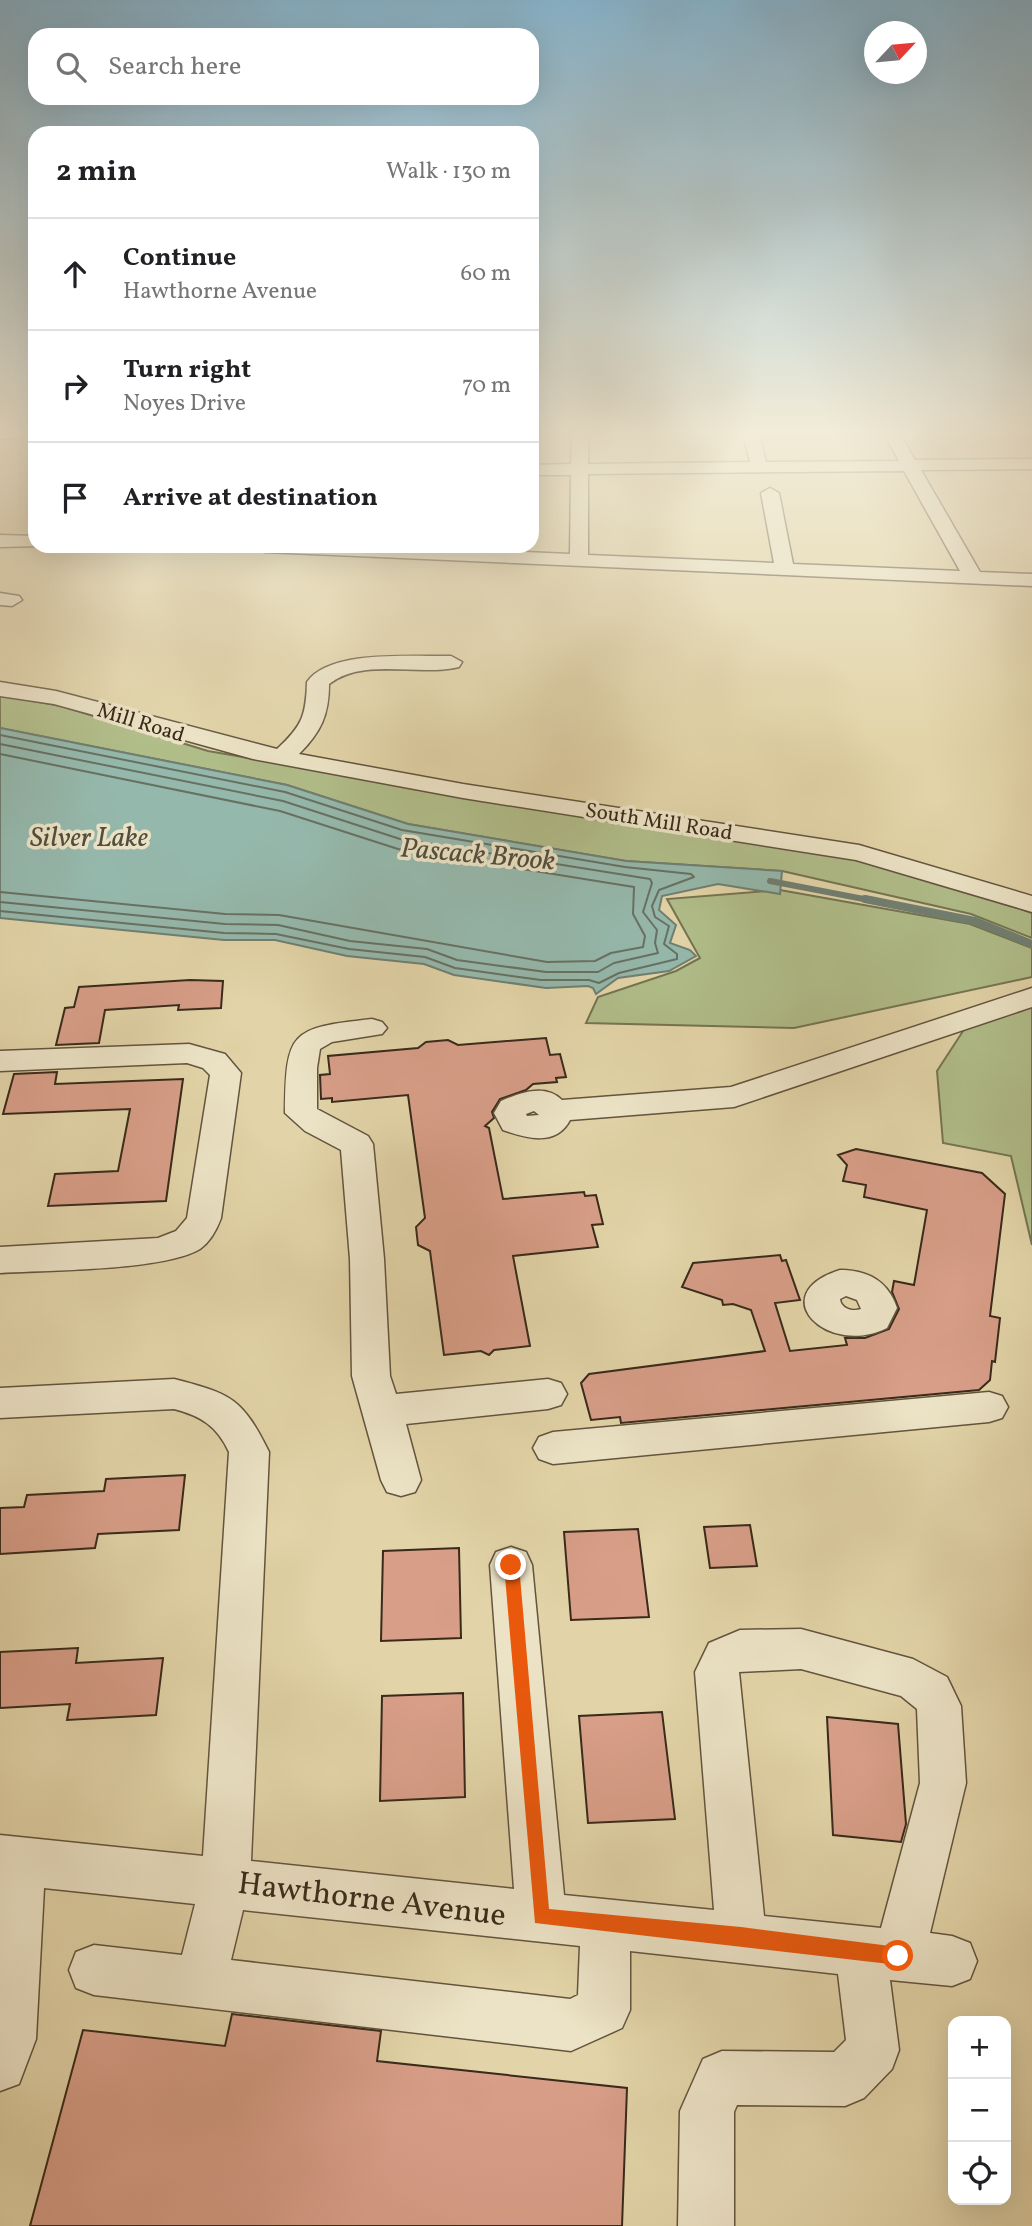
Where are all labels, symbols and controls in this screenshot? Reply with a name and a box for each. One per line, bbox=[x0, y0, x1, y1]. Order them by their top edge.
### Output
north arrow bbox=[864, 21, 927, 84]
search box bbox=[28, 28, 539, 105]
icon: search bbox=[52, 48, 90, 86]
text: Search here bbox=[108, 49, 241, 85]
text: 2 min bbox=[56, 151, 137, 193]
text: Walk · 130 m bbox=[386, 156, 511, 188]
text: Continue bbox=[123, 240, 236, 276]
icon: ahead bbox=[56, 255, 94, 293]
text: 60 m bbox=[461, 258, 511, 290]
text: Hawthorne Avenue bbox=[123, 276, 317, 308]
text: Turn right bbox=[123, 352, 251, 388]
icon: right bbox=[56, 367, 94, 405]
text: 70 m bbox=[462, 370, 511, 402]
text: Noyes Drive bbox=[123, 388, 246, 420]
icon: arrive bbox=[56, 479, 94, 517]
text: Arrive at destination bbox=[123, 480, 378, 516]
street label: Mill Road bbox=[93, 696, 188, 750]
street label: South Mill Road bbox=[583, 797, 734, 848]
water label: Silver Lake bbox=[30, 819, 148, 858]
water label: Pascack Brook bbox=[399, 829, 557, 882]
route end bbox=[495, 1549, 526, 1580]
street label: Hawthorne Avenue bbox=[235, 1863, 508, 1939]
route start bbox=[882, 1940, 913, 1971]
map controls bbox=[948, 2016, 1011, 2205]
button: + bbox=[948, 2016, 1011, 2079]
button: − bbox=[948, 2079, 1011, 2142]
button: locate bbox=[948, 2142, 1011, 2205]

